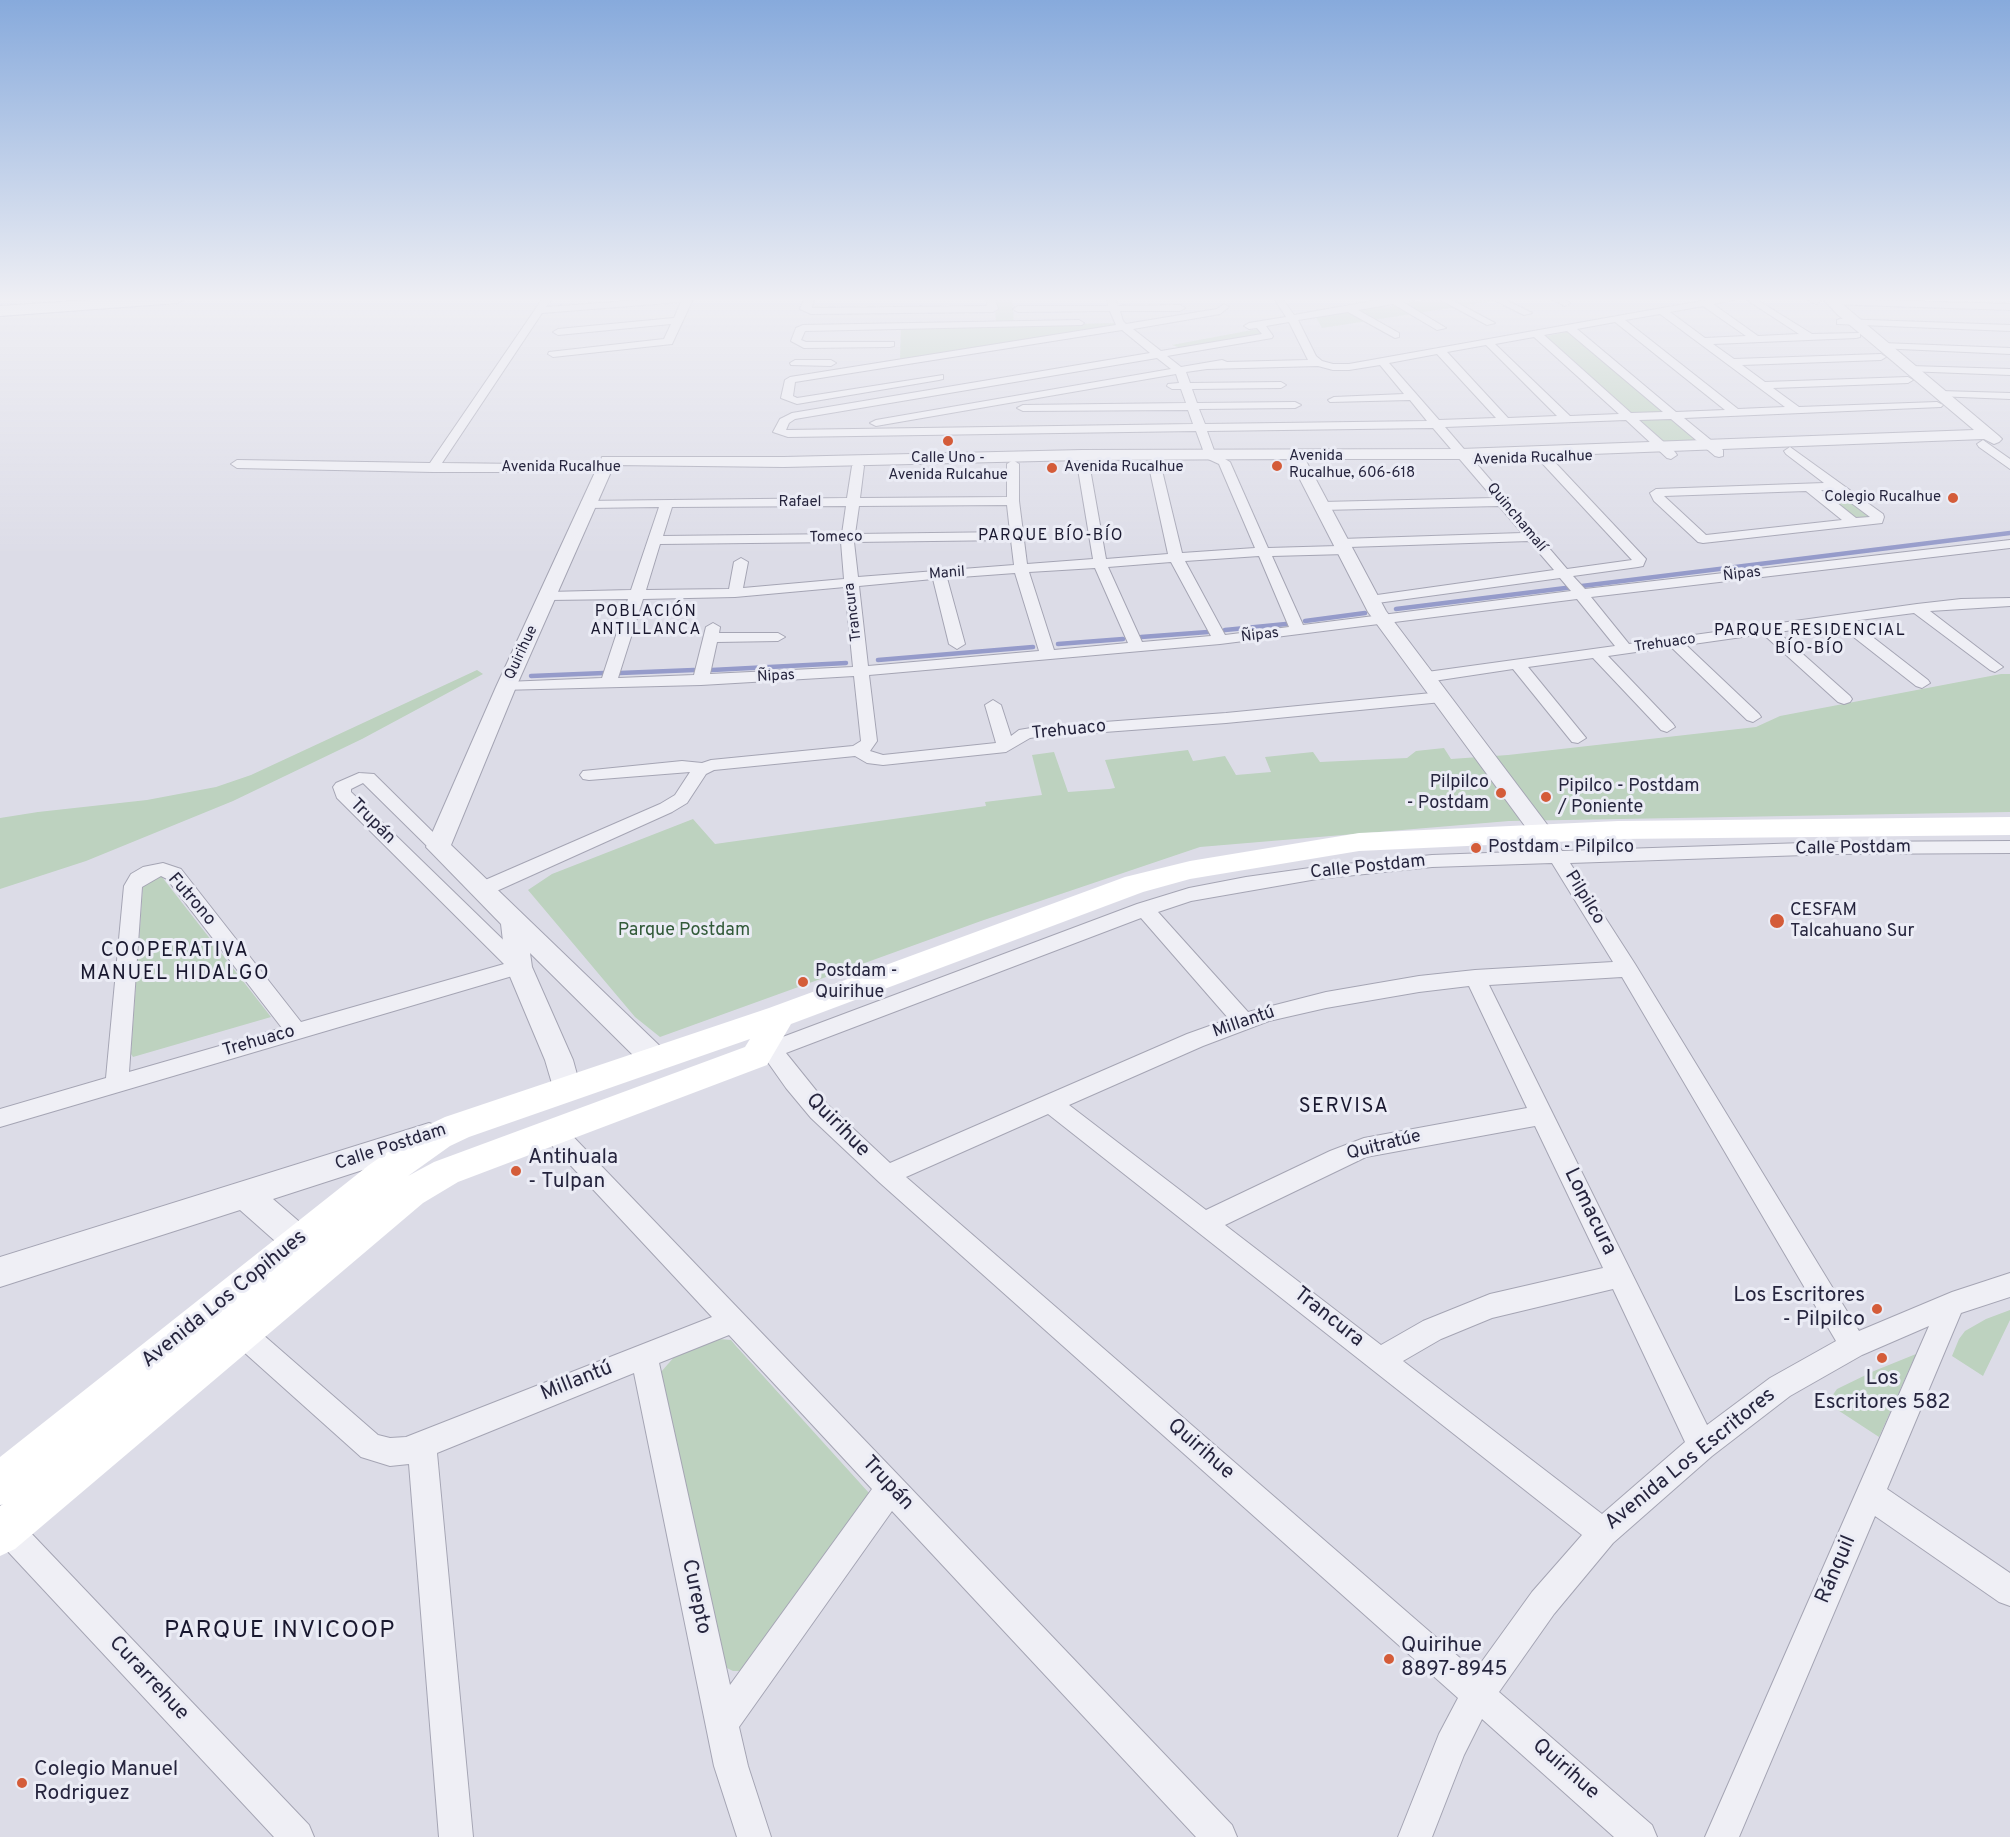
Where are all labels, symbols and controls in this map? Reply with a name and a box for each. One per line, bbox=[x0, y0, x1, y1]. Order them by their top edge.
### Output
marker: Calle Uno - Avenida Rulcahue bbox=[941, 434, 955, 448]
place label: Avenida Rucalhue, 606-618 bbox=[1289, 448, 1415, 483]
street label: Avenida Rucalhue bbox=[1473, 448, 1593, 470]
place label: Calle Uno - Avenida Rulcahue bbox=[888, 450, 1008, 485]
street label: Avenida Rucalhue bbox=[501, 459, 621, 477]
place label: Avenida Rucalhue bbox=[1064, 459, 1184, 477]
marker: Avenida Rucalhue, 606-618 bbox=[1270, 459, 1284, 473]
marker: Avenida Rucalhue bbox=[1045, 461, 1059, 475]
street label: Quinchamalí bbox=[1482, 480, 1550, 556]
place label: Colegio Rucalhue bbox=[1824, 489, 1941, 507]
marker: Colegio Rucalhue bbox=[1946, 491, 1960, 505]
street label: Rafael bbox=[779, 494, 821, 512]
district label: PARQUE BÍO-BÍO bbox=[978, 527, 1124, 547]
street label: Tomeco bbox=[809, 529, 863, 547]
street label: Manil bbox=[928, 564, 966, 584]
street label: Ñipas bbox=[1722, 564, 1762, 586]
street label: Trancura bbox=[841, 582, 867, 642]
district label: POBLACIÓN ANTILLANCA bbox=[590, 603, 702, 641]
district label: PARQUE RESIDENCIAL BÍO-BÍO bbox=[1714, 622, 1906, 660]
street label: Quirihue bbox=[502, 623, 542, 683]
street label: Ñipas bbox=[1240, 625, 1280, 647]
street label: Trehuaco bbox=[1633, 631, 1697, 657]
street label: Ñipas bbox=[757, 667, 795, 687]
street label: Trehuaco bbox=[1031, 716, 1107, 746]
place label: Pilpilco - Postdam bbox=[1406, 772, 1489, 814]
place label: Pipilco - Postdam / Poniente bbox=[1558, 776, 1699, 818]
marker: Pilpilco - Postdam bbox=[1494, 786, 1508, 800]
marker: Pipilco - Postdam / Poniente bbox=[1539, 790, 1553, 804]
street label: Trupán bbox=[345, 795, 399, 849]
place label: Postdam - Pilpilco bbox=[1488, 837, 1634, 859]
street label: Calle Postdam bbox=[1795, 837, 1911, 861]
marker: Postdam - Pilpilco bbox=[1469, 841, 1483, 855]
street label: Calle Postdam bbox=[1309, 851, 1427, 885]
street label: Pilpilco bbox=[1559, 867, 1609, 929]
street label: Futrono bbox=[162, 869, 220, 931]
place label: CESFAM Talcahuano Sur bbox=[1790, 900, 1915, 942]
marker: CESFAM Talcahuano Sur bbox=[1768, 912, 1786, 930]
park label: Parque Postdam bbox=[618, 920, 750, 942]
district label: COOPERATIVA MANUEL HIDALGO bbox=[80, 940, 270, 987]
place label: Postdam - Quirihue bbox=[815, 961, 898, 1004]
marker: Postdam - Quirihue bbox=[796, 975, 810, 989]
street label: Millantú bbox=[1210, 1002, 1278, 1044]
street label: Trehuaco bbox=[220, 1021, 298, 1063]
street label: Quirihue bbox=[800, 1089, 874, 1163]
district label: SERVISA bbox=[1299, 1096, 1389, 1120]
street label: Calle Postdam bbox=[333, 1120, 449, 1176]
street label: Quitratúe bbox=[1345, 1126, 1423, 1166]
place label: Antihuala - Tulpan bbox=[528, 1146, 618, 1196]
marker: Antihuala - Tulpan bbox=[509, 1164, 523, 1178]
street label: Lomacura bbox=[1557, 1164, 1621, 1260]
street label: Avenida Los Copihues bbox=[137, 1226, 313, 1374]
street label: Trancura bbox=[1288, 1283, 1368, 1353]
place label: Los Escritores - Pilpilco bbox=[1733, 1284, 1865, 1334]
marker: Los Escritores - Pilpilco bbox=[1870, 1302, 1884, 1316]
marker: Los Escritores 582 bbox=[1875, 1351, 1889, 1365]
street label: Millantú bbox=[537, 1356, 617, 1408]
place label: Los Escritores 582 bbox=[1814, 1367, 1950, 1417]
street label: Avenida Los Escritores bbox=[1601, 1383, 1781, 1537]
street label: Quirihue bbox=[1161, 1414, 1239, 1486]
street label: Trupán bbox=[856, 1452, 918, 1516]
street label: Ránquil bbox=[1811, 1532, 1863, 1608]
street label: Curepto bbox=[675, 1557, 715, 1637]
district label: PARQUE INVICOOP bbox=[164, 1618, 396, 1646]
street label: Curarrehue bbox=[102, 1631, 194, 1727]
place label: Quirihue 8897-8945 bbox=[1401, 1634, 1507, 1684]
marker: Quirihue 8897-8945 bbox=[1382, 1652, 1396, 1666]
street label: Quirihue bbox=[1526, 1734, 1604, 1806]
place label: Colegio Manuel Rodriguez bbox=[34, 1758, 178, 1808]
marker: Colegio Manuel Rodriguez bbox=[15, 1776, 29, 1790]

